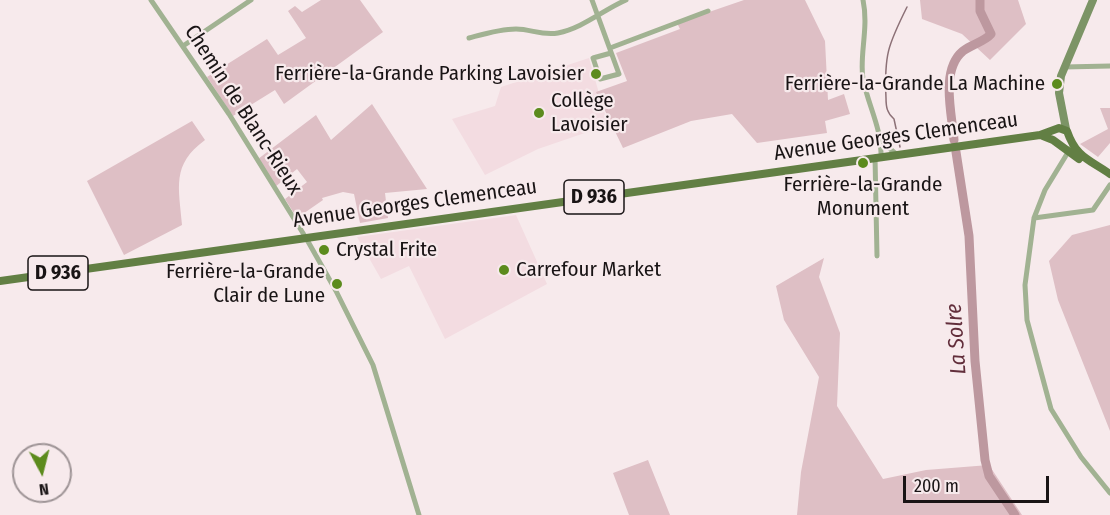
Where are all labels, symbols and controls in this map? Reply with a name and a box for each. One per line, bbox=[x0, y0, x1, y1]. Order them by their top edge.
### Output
street label: Chemin de Blanc-Rieux bbox=[179, 20, 307, 200]
place label: Ferrière-la-Grande Parking Lavoisier bbox=[275, 61, 584, 87]
marker: Ferrière-la-Grande Parking Lavoisier bbox=[589, 67, 603, 81]
place label: Ferrière-la-Grande La Machine bbox=[785, 71, 1045, 97]
marker: Ferrière-la-Grande La Machine bbox=[1050, 77, 1064, 91]
place label: Collège Lavoisier bbox=[551, 88, 628, 138]
marker: Collège Lavoisier bbox=[532, 106, 546, 120]
street label: Avenue Georges Clemenceau bbox=[772, 107, 1020, 167]
marker: Ferrière-la-Grande Monument bbox=[856, 156, 870, 170]
place label: Ferrière-la-Grande Monument bbox=[784, 172, 942, 222]
street label: Avenue Georges Clemenceau bbox=[291, 174, 539, 234]
road number: D 936 bbox=[564, 180, 624, 214]
place label: Crystal Frite bbox=[336, 237, 437, 263]
marker: Crystal Frite bbox=[317, 243, 331, 257]
road number: D 936 bbox=[28, 256, 88, 290]
place label: Carrefour Market bbox=[516, 257, 661, 283]
place label: Ferrière-la-Grande Clair de Lune bbox=[166, 259, 325, 309]
marker: Carrefour Market bbox=[497, 263, 511, 277]
marker: Ferrière-la-Grande Clair de Lune bbox=[330, 277, 344, 291]
water label: La Solre bbox=[941, 303, 973, 375]
north arrow bbox=[12, 443, 72, 503]
scale bar bbox=[906, 464, 1052, 502]
text: 200 m bbox=[914, 475, 959, 497]
text: N bbox=[38, 479, 50, 499]

